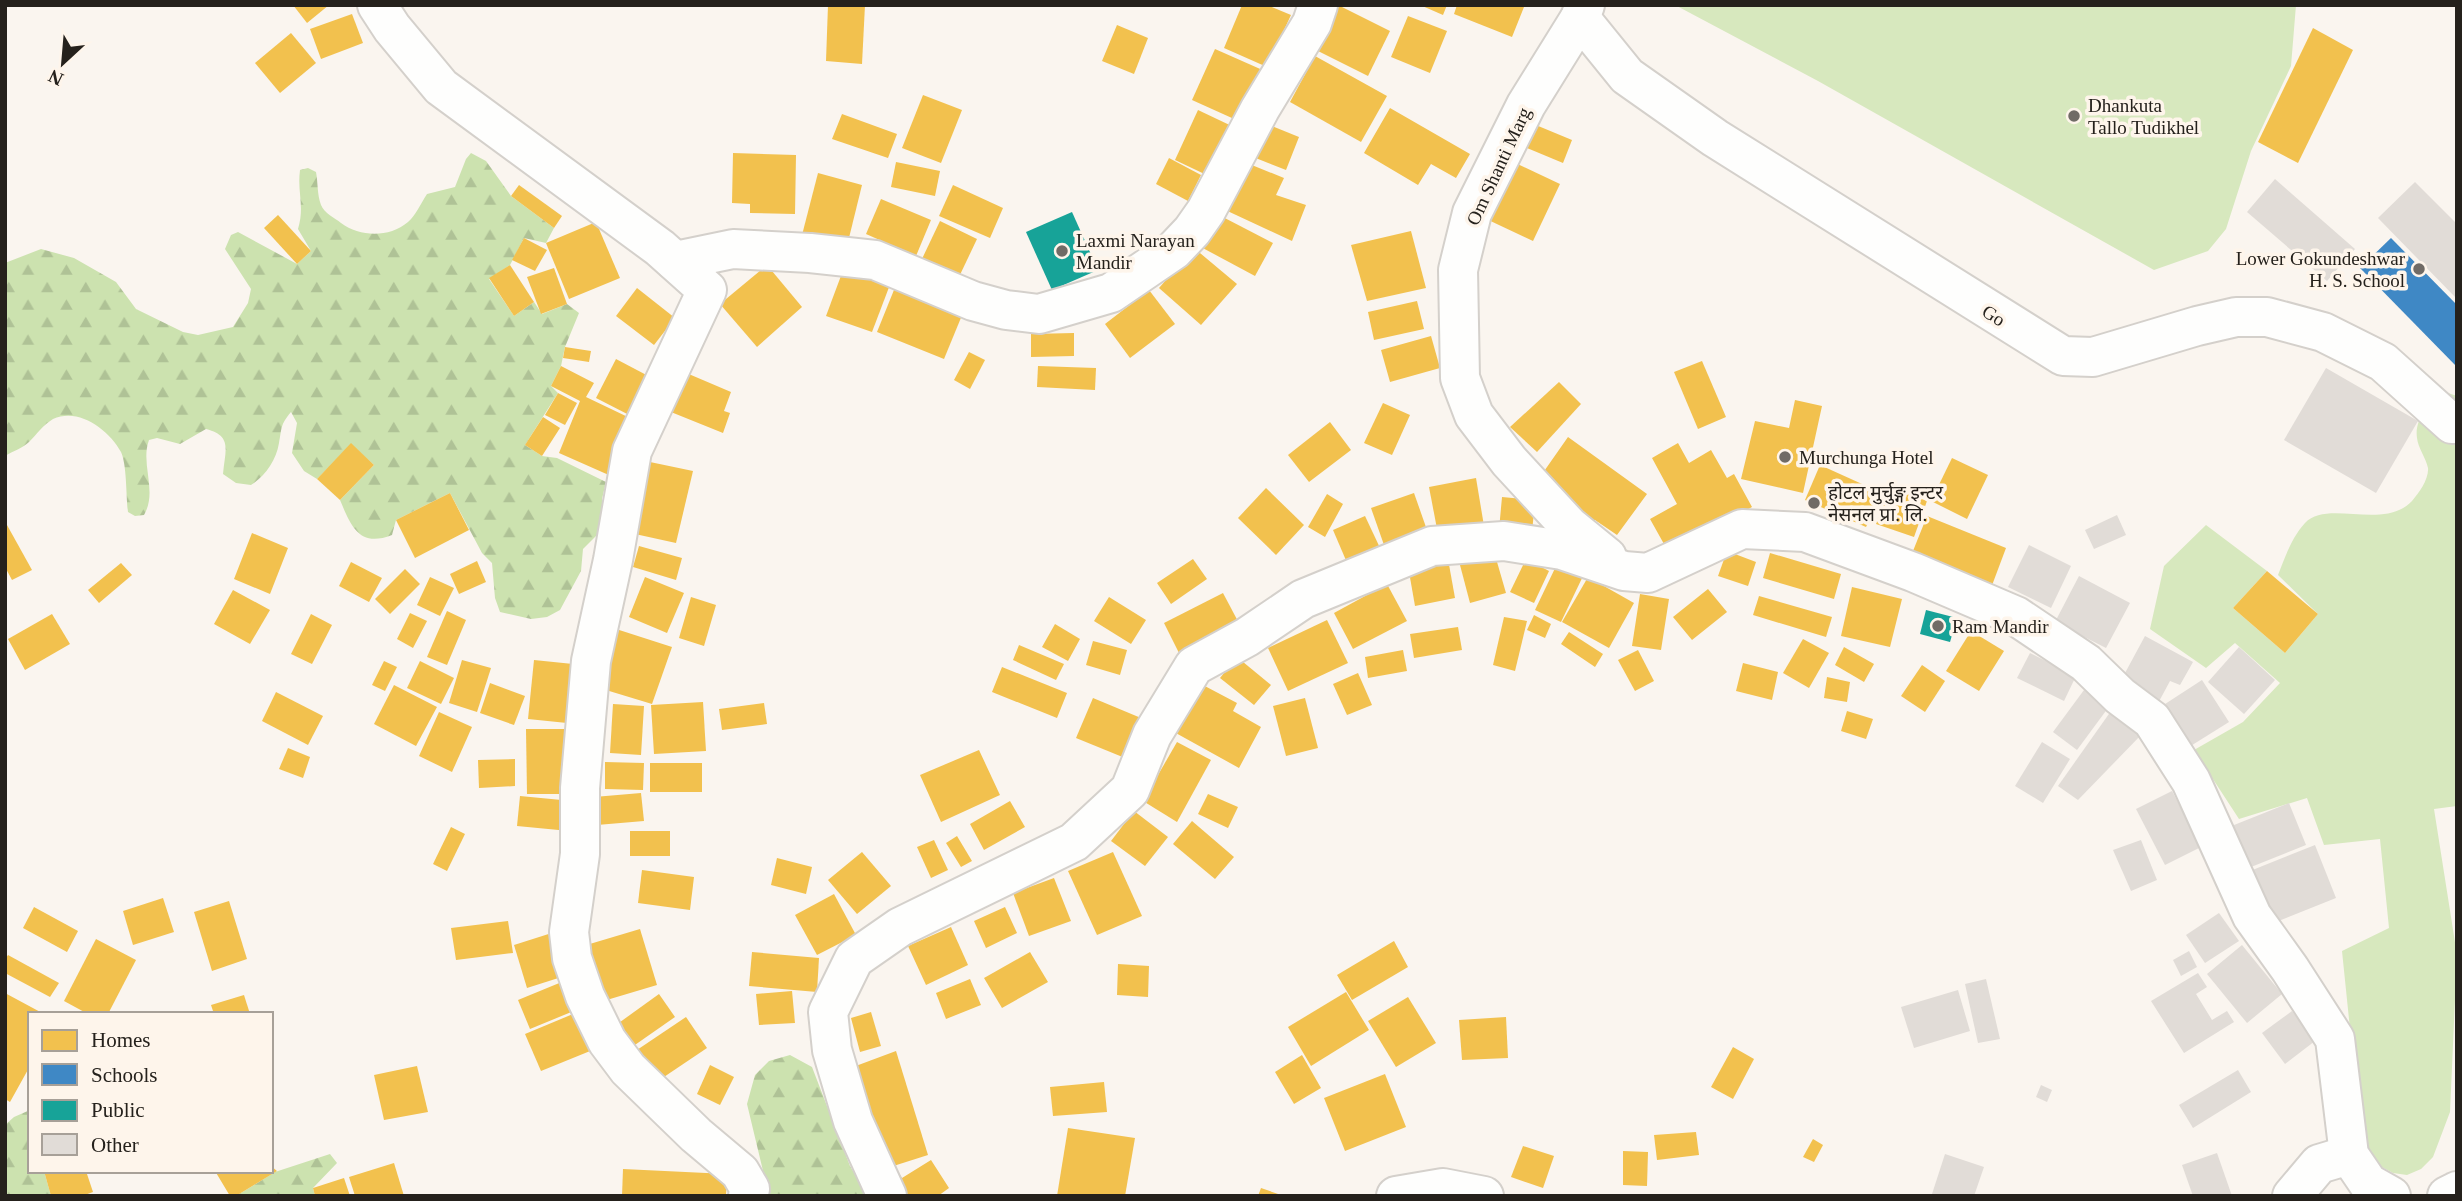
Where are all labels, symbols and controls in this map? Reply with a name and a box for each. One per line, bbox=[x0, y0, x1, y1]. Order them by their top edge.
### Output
north arrow bbox=[28, 28, 98, 98]
text: N bbox=[45, 65, 67, 90]
place label: Dhankuta Tallo Tudikhel bbox=[2088, 95, 2199, 138]
street label: Om Shanti Marg bbox=[1462, 104, 1535, 228]
marker: Dhankuta Tallo Tudikhel bbox=[2066, 108, 2082, 124]
place label: Laxmi Narayan Mandir bbox=[1076, 230, 1195, 273]
marker: Laxmi Narayan Mandir bbox=[1054, 243, 1070, 259]
place label: Lower Gokundeshwar H. S. School bbox=[2236, 248, 2406, 291]
marker: Lower Gokundeshwar H. S. School bbox=[2411, 261, 2427, 277]
street label: Go bbox=[1978, 300, 2009, 330]
place label: Murchunga Hotel bbox=[1799, 447, 1934, 468]
marker: Murchunga Hotel bbox=[1777, 449, 1793, 465]
place label: होटल मुर्चुङ्ग इन्टर नेसनल प्रा. लि. bbox=[1828, 481, 1944, 525]
marker: होटल मुर्चुङ्ग इन्टर नेसनल प्रा. लि. bbox=[1806, 495, 1822, 511]
place label: Ram Mandir bbox=[1952, 616, 2049, 637]
marker: Ram Mandir bbox=[1930, 618, 1946, 634]
legend bbox=[28, 1012, 273, 1173]
text: Homes bbox=[91, 1028, 151, 1052]
text: Schools bbox=[91, 1063, 158, 1087]
text: Public bbox=[91, 1098, 145, 1122]
text: Other bbox=[91, 1133, 139, 1157]

